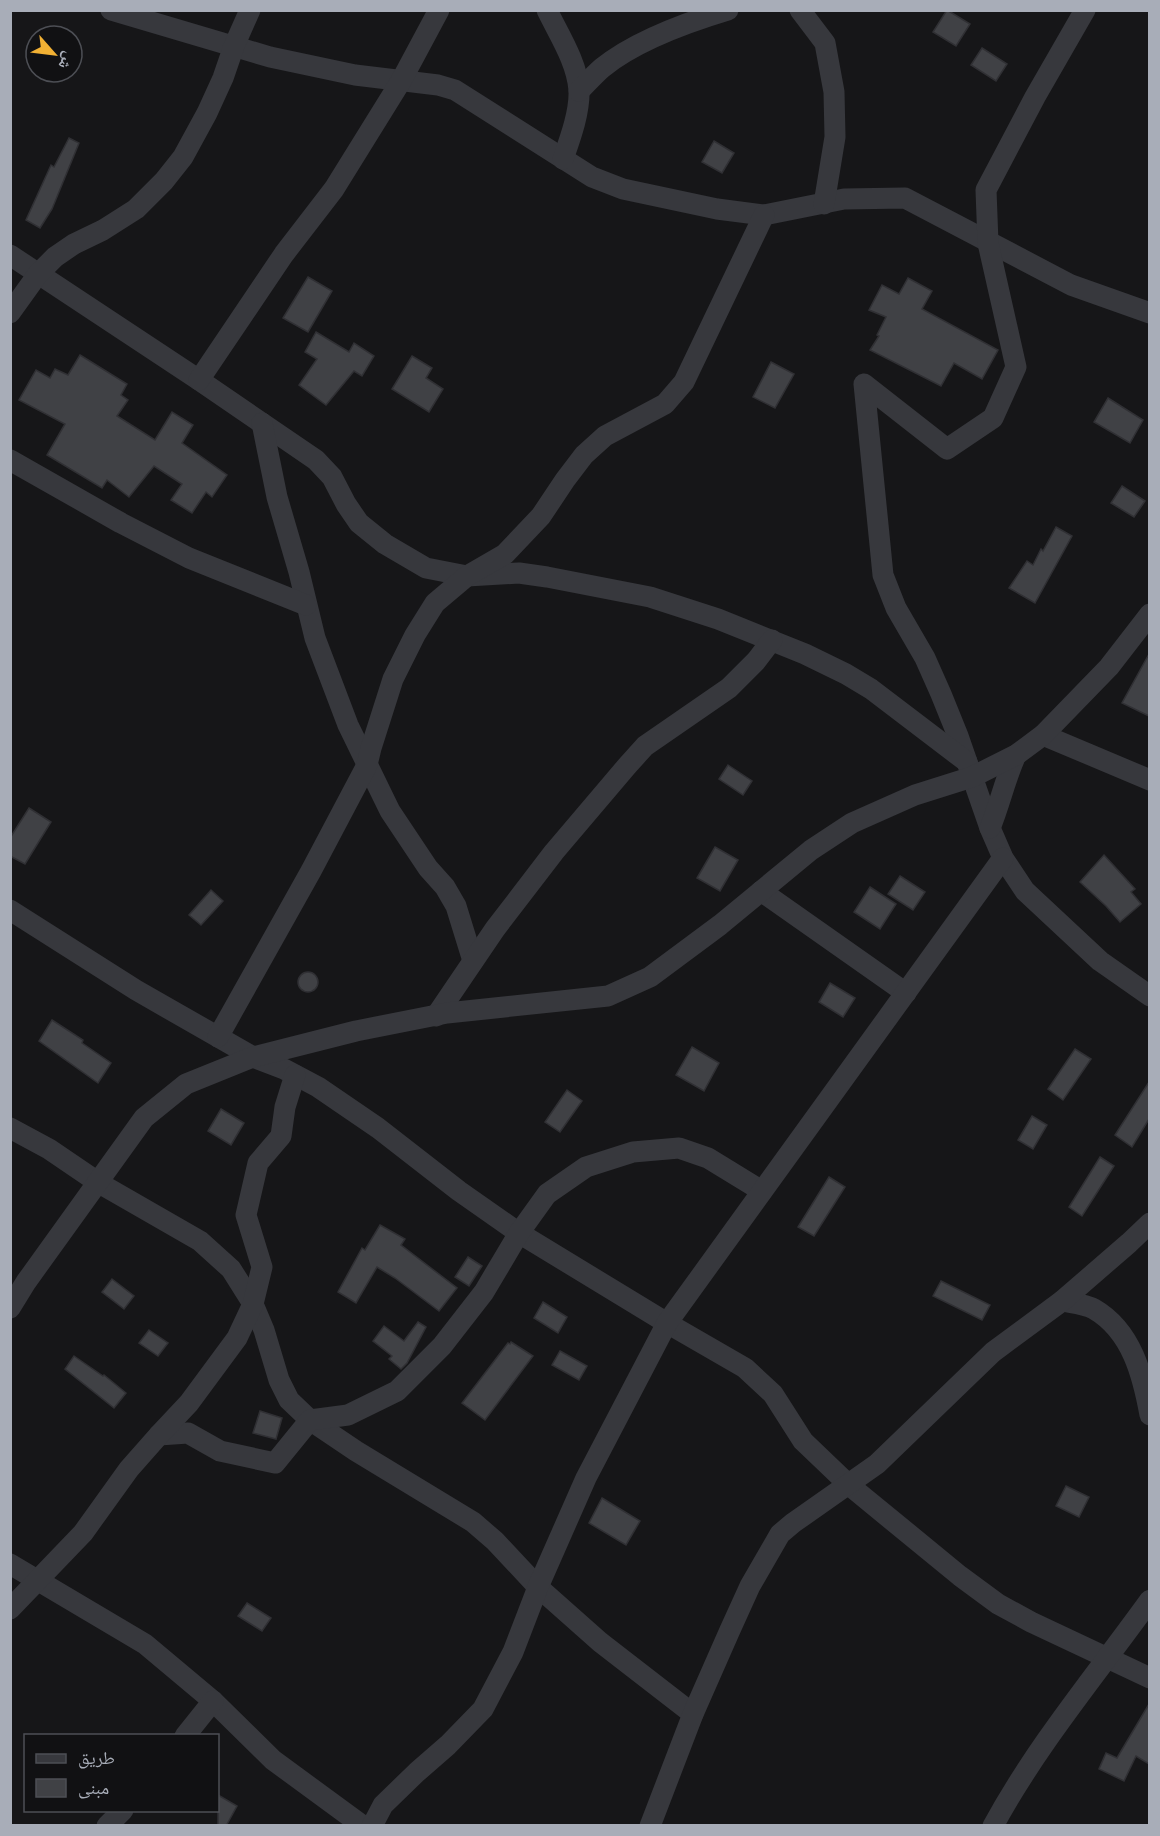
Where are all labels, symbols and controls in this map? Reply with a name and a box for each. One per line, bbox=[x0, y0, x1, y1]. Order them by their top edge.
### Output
north arrow bbox=[24, 24, 84, 84]
text: ش bbox=[54, 48, 81, 74]
legend bbox=[24, 1734, 219, 1812]
text: طريق bbox=[78, 1745, 115, 1770]
text: مبنى bbox=[78, 1775, 109, 1800]

